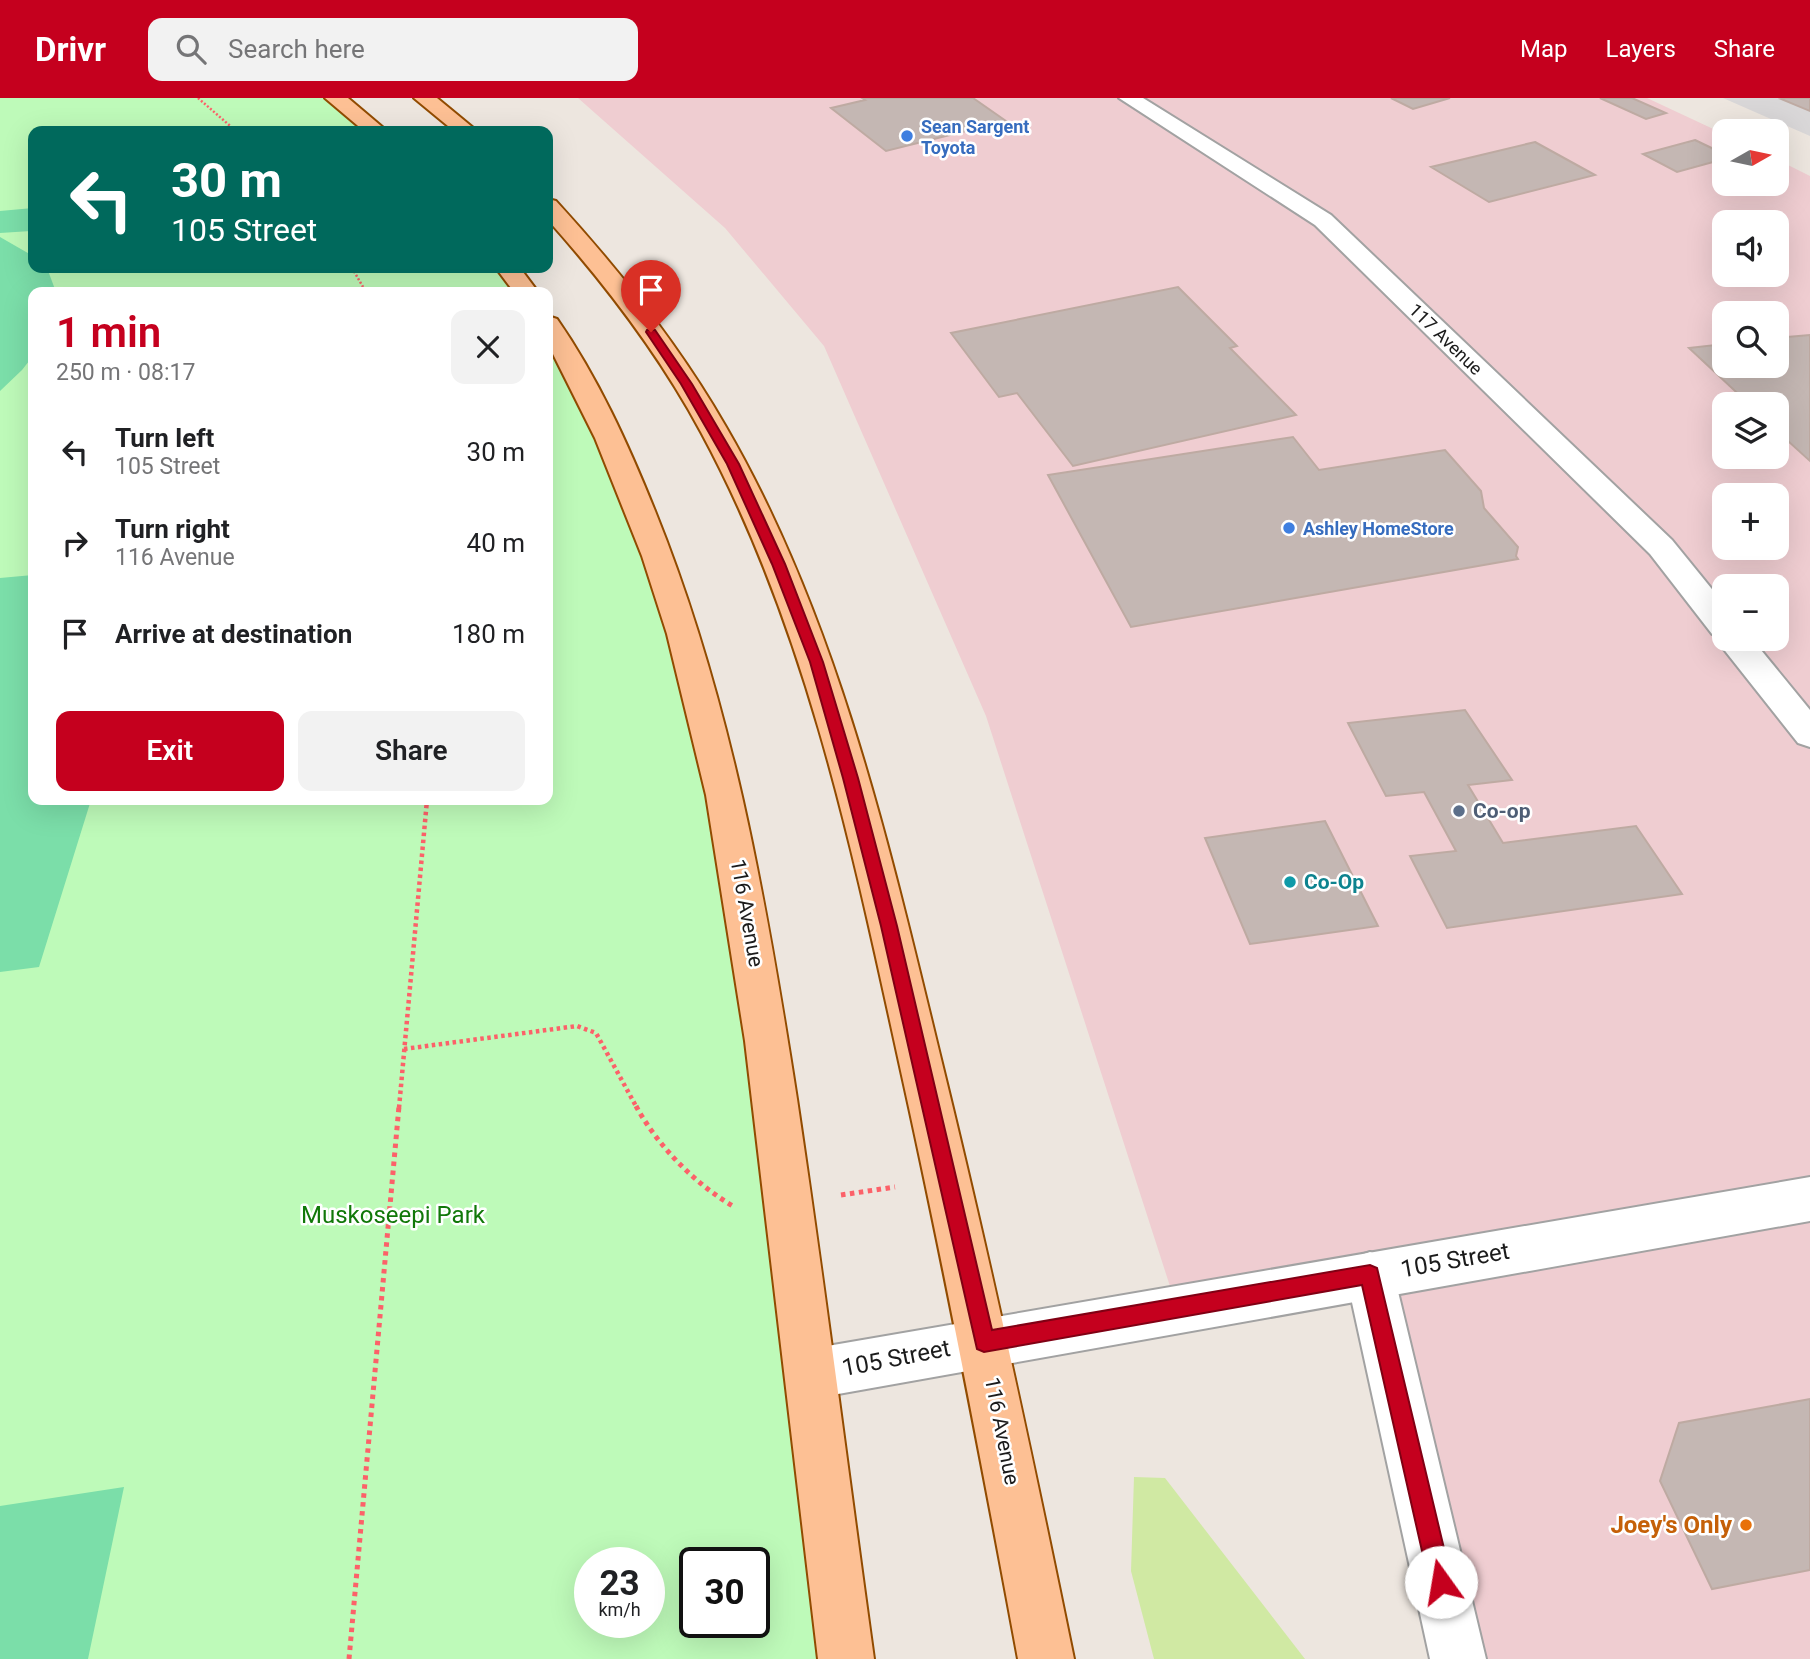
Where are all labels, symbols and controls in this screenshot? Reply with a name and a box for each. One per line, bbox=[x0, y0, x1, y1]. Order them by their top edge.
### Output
search box bbox=[148, 18, 638, 81]
text: Drivr bbox=[35, 30, 106, 69]
icon: search bbox=[172, 30, 210, 68]
text: Search here bbox=[228, 34, 365, 64]
text: Map bbox=[1520, 35, 1568, 63]
text: Layers bbox=[1606, 35, 1676, 63]
text: Share bbox=[1714, 35, 1775, 63]
place label: Sean Sargent Toyota bbox=[921, 116, 1029, 158]
north arrow bbox=[1712, 119, 1788, 196]
map controls bbox=[1712, 119, 1789, 651]
marker: Sean Sargent Toyota bbox=[899, 128, 915, 144]
text: 30 m bbox=[171, 152, 282, 209]
icon: left bbox=[56, 154, 147, 245]
button: sound bbox=[1712, 210, 1789, 287]
text: 105 Street bbox=[171, 211, 317, 249]
pin bbox=[621, 260, 681, 332]
icon: arrive bbox=[632, 271, 670, 309]
street label: 117 Avenue bbox=[1405, 299, 1487, 379]
button: search bbox=[1712, 301, 1789, 378]
text: 1 min bbox=[56, 308, 161, 357]
button: close bbox=[451, 310, 525, 384]
text: 250 m · 08:17 bbox=[56, 359, 195, 386]
button: layers bbox=[1712, 392, 1789, 469]
text: Turn left bbox=[115, 423, 214, 453]
icon: left bbox=[56, 433, 94, 471]
text: 30 m bbox=[467, 437, 525, 467]
text: 105 Street bbox=[115, 453, 220, 480]
button: + bbox=[1712, 483, 1789, 560]
text: Turn right bbox=[115, 514, 230, 544]
place label: Ashley HomeStore bbox=[1303, 518, 1454, 539]
marker: Ashley HomeStore bbox=[1281, 520, 1297, 536]
icon: right bbox=[56, 524, 94, 562]
text: 40 m bbox=[467, 528, 525, 558]
text: 116 Avenue bbox=[115, 544, 235, 571]
button: − bbox=[1712, 574, 1789, 651]
icon: arrive bbox=[56, 615, 94, 653]
text: Arrive at destination bbox=[115, 619, 352, 649]
text: 180 m bbox=[452, 619, 525, 649]
button: Exit bbox=[56, 711, 284, 791]
button: Share bbox=[298, 711, 525, 791]
place label: Co-op bbox=[1473, 799, 1531, 823]
marker: Co-op bbox=[1451, 803, 1467, 819]
street label: 116 Avenue bbox=[726, 857, 768, 969]
place label: Co-Op bbox=[1304, 870, 1364, 894]
marker: Co-Op bbox=[1282, 874, 1298, 890]
park label: Muskoseepi Park bbox=[301, 1201, 486, 1229]
street label: 105 Street bbox=[1399, 1237, 1512, 1283]
street label: 105 Street bbox=[839, 1334, 953, 1382]
street label: 116 Avenue bbox=[980, 1375, 1024, 1487]
place label: Joey's Only bbox=[1610, 1511, 1733, 1539]
marker: Joey's Only bbox=[1738, 1517, 1754, 1533]
position arrow bbox=[1404, 1545, 1478, 1619]
speed limit sign: 30 bbox=[679, 1547, 770, 1638]
text: 23 bbox=[599, 1563, 640, 1604]
text: km/h bbox=[598, 1599, 641, 1620]

